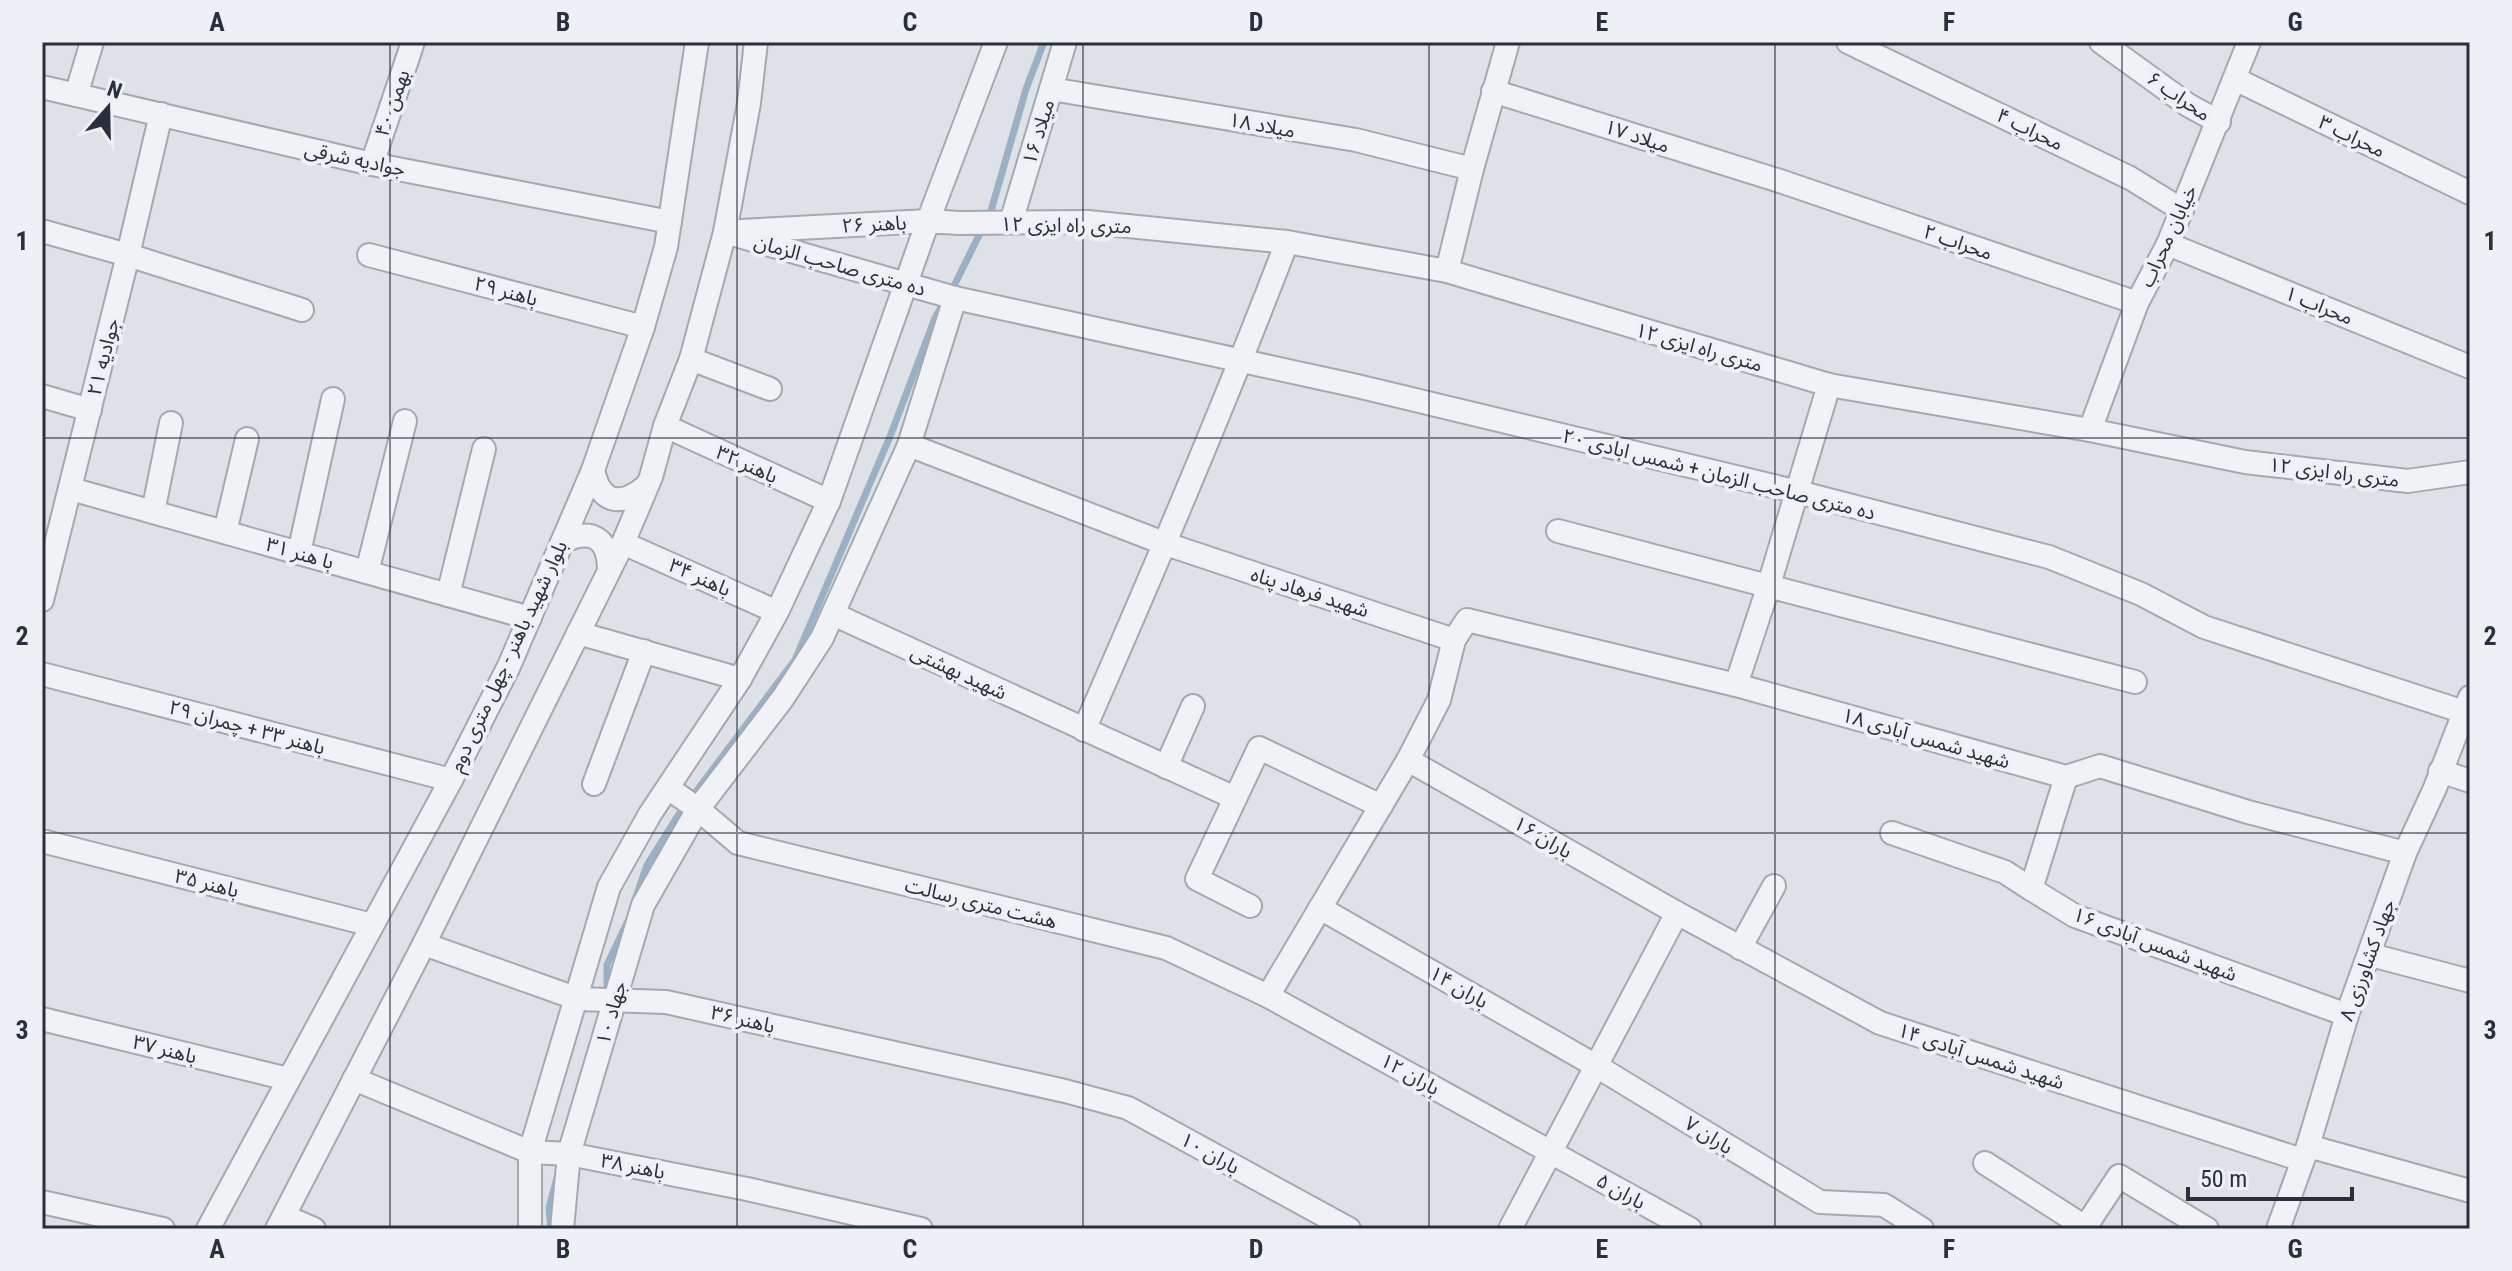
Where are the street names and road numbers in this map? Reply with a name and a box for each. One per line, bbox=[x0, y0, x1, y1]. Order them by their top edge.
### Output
street label: بهمن ۴۰ bbox=[369, 66, 415, 140]
street label: محراب ۶ bbox=[2143, 66, 2215, 126]
street label: میلاد ۱۶ bbox=[1017, 96, 1059, 168]
street label: محراب ۴ bbox=[1993, 103, 2067, 155]
street label: میلاد ۱۸ bbox=[1227, 107, 1297, 143]
street label: محراب ۳ bbox=[2315, 110, 2389, 162]
street label: میلاد ۱۷ bbox=[1601, 114, 1673, 158]
street label: جوادیه شرقی bbox=[302, 137, 408, 181]
street label: خیابان محراب bbox=[2134, 181, 2202, 291]
street label: باهنر ۲۶ bbox=[841, 210, 907, 238]
street label: ۱۲ متری راه ایزی bbox=[1000, 212, 1132, 238]
street label: محراب ۲ bbox=[1920, 219, 1996, 265]
street label: ده متری صاحب الزمان bbox=[752, 229, 928, 301]
street label: باهنر ۲۹ bbox=[472, 271, 540, 311]
street label: محراب ۱ bbox=[2281, 281, 2357, 329]
street label: جوادیه ۲۱ bbox=[82, 316, 124, 398]
street label: ۱۲ متری راه ایزی bbox=[1633, 317, 1765, 377]
street label: ده متری صاحب الزمان + شمس ابادی ۲۰ bbox=[1560, 423, 1878, 525]
street label: باهنر ۳۲ bbox=[712, 440, 782, 488]
street label: ۱۲ متری راه ایزی bbox=[2267, 452, 2401, 492]
street label: با هنر ۳۱ bbox=[263, 532, 337, 574]
street label: بلوار شهید باهنر - چهل متری دوم bbox=[444, 536, 575, 777]
street label: باهنر ۳۴ bbox=[665, 553, 735, 601]
street label: شهید فرهاد پناه bbox=[1248, 562, 1372, 623]
street label: شهید بهشتی bbox=[907, 639, 1011, 705]
street label: باهنر ۳۳ + چمران ۲۹ bbox=[166, 695, 328, 760]
street label: شهید شمس آبادی ۱۸ bbox=[1839, 703, 2013, 773]
street label: باران ۱۶ bbox=[1509, 811, 1577, 863]
street label: باهنر ۳۵ bbox=[173, 863, 241, 903]
street label: هشت متری رسالت bbox=[902, 872, 1060, 934]
street label: جهاد کشاورزی ۸ bbox=[2334, 896, 2400, 1024]
street label: شهید شمس آبادی ۱۶ bbox=[2070, 902, 2240, 986]
street label: باران ۱۴ bbox=[1425, 961, 1493, 1013]
street label: جهاد ۱۰ bbox=[591, 979, 631, 1047]
street label: باهنر ۳۶ bbox=[709, 1000, 777, 1038]
street label: شهید شمس آبادی ۱۴ bbox=[1895, 1018, 2067, 1094]
street label: باهنر ۳۷ bbox=[131, 1029, 199, 1069]
street label: باران ۱۲ bbox=[1376, 1048, 1444, 1100]
street label: باران ۷ bbox=[1680, 1111, 1738, 1159]
street label: باران ۱۰ bbox=[1176, 1127, 1244, 1179]
street label: باهنر ۳۸ bbox=[599, 1148, 667, 1184]
street label: باران ۵ bbox=[1592, 1168, 1650, 1214]

